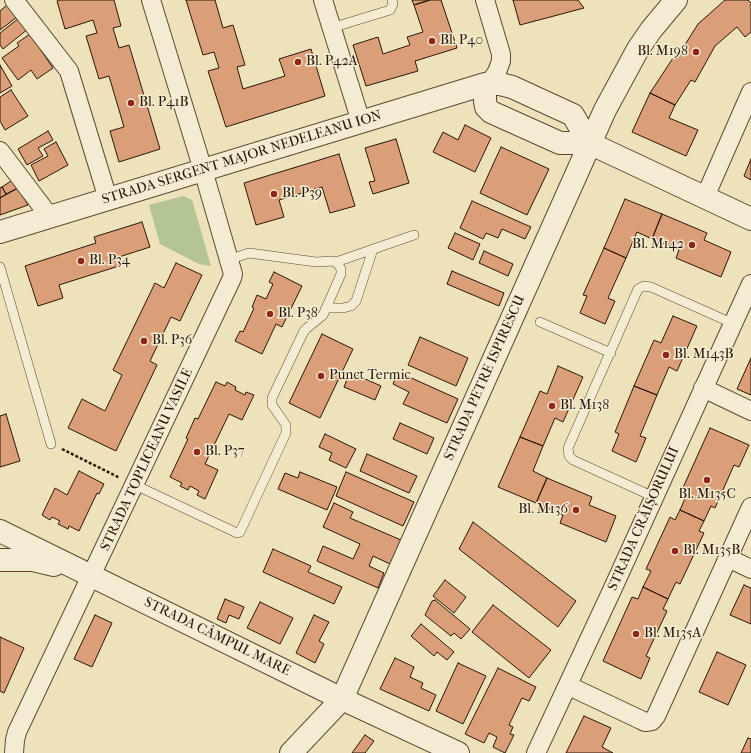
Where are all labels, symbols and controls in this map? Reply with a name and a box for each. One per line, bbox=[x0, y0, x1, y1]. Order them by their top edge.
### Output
place label: Bl. P40 bbox=[440, 33, 483, 49]
marker: Bl. P40 bbox=[427, 36, 437, 46]
place label: Bl. M198 bbox=[637, 44, 688, 60]
marker: Bl. M198 bbox=[691, 47, 701, 57]
place label: Bl. P42A bbox=[306, 54, 358, 70]
marker: Bl. P42A bbox=[293, 57, 303, 67]
place label: Bl. P41B bbox=[139, 95, 188, 111]
marker: Bl. P41B bbox=[126, 98, 136, 108]
street label: STRADA SERGENT MAJOR NEDELEANU ION bbox=[100, 107, 384, 209]
place label: Bl. P39 bbox=[282, 186, 322, 202]
marker: Bl. P39 bbox=[269, 189, 279, 199]
place label: Bl. M142 bbox=[632, 237, 684, 253]
marker: Bl. M142 bbox=[687, 240, 697, 250]
place label: Bl. P34 bbox=[89, 253, 130, 269]
marker: Bl. P34 bbox=[76, 256, 86, 266]
street label: STRADA PETRE ISPIRESCU bbox=[441, 293, 529, 463]
place label: Bl. P38 bbox=[278, 306, 318, 322]
marker: Bl. P38 bbox=[265, 309, 275, 319]
place label: Bl. P36 bbox=[152, 333, 192, 349]
marker: Bl. P36 bbox=[139, 336, 149, 346]
place label: Bl. M143B bbox=[674, 347, 734, 363]
marker: Bl. M143B bbox=[661, 350, 671, 360]
street label: STRADA TOPLICEANU VASILE bbox=[97, 366, 197, 554]
place label: Punct Termic bbox=[329, 368, 411, 384]
marker: Punct Termic bbox=[316, 371, 326, 381]
place label: Bl. M138 bbox=[560, 398, 609, 414]
marker: Bl. M138 bbox=[547, 401, 557, 411]
place label: Bl. P37 bbox=[205, 444, 245, 460]
street label: STRADA CRĂIȘORULUI bbox=[605, 444, 683, 594]
marker: Bl. P37 bbox=[192, 447, 202, 457]
marker: Bl. M135C bbox=[702, 475, 712, 485]
place label: Bl. M135C bbox=[678, 487, 736, 503]
place label: Bl. M136 bbox=[518, 502, 568, 518]
marker: Bl. M136 bbox=[571, 505, 581, 515]
place label: Bl. M135B bbox=[683, 543, 740, 559]
marker: Bl. M135B bbox=[670, 546, 680, 556]
street label: STRADA CÂMPUL MARE bbox=[141, 594, 293, 680]
place label: Bl. M135A bbox=[644, 626, 701, 642]
marker: Bl. M135A bbox=[631, 629, 641, 639]

